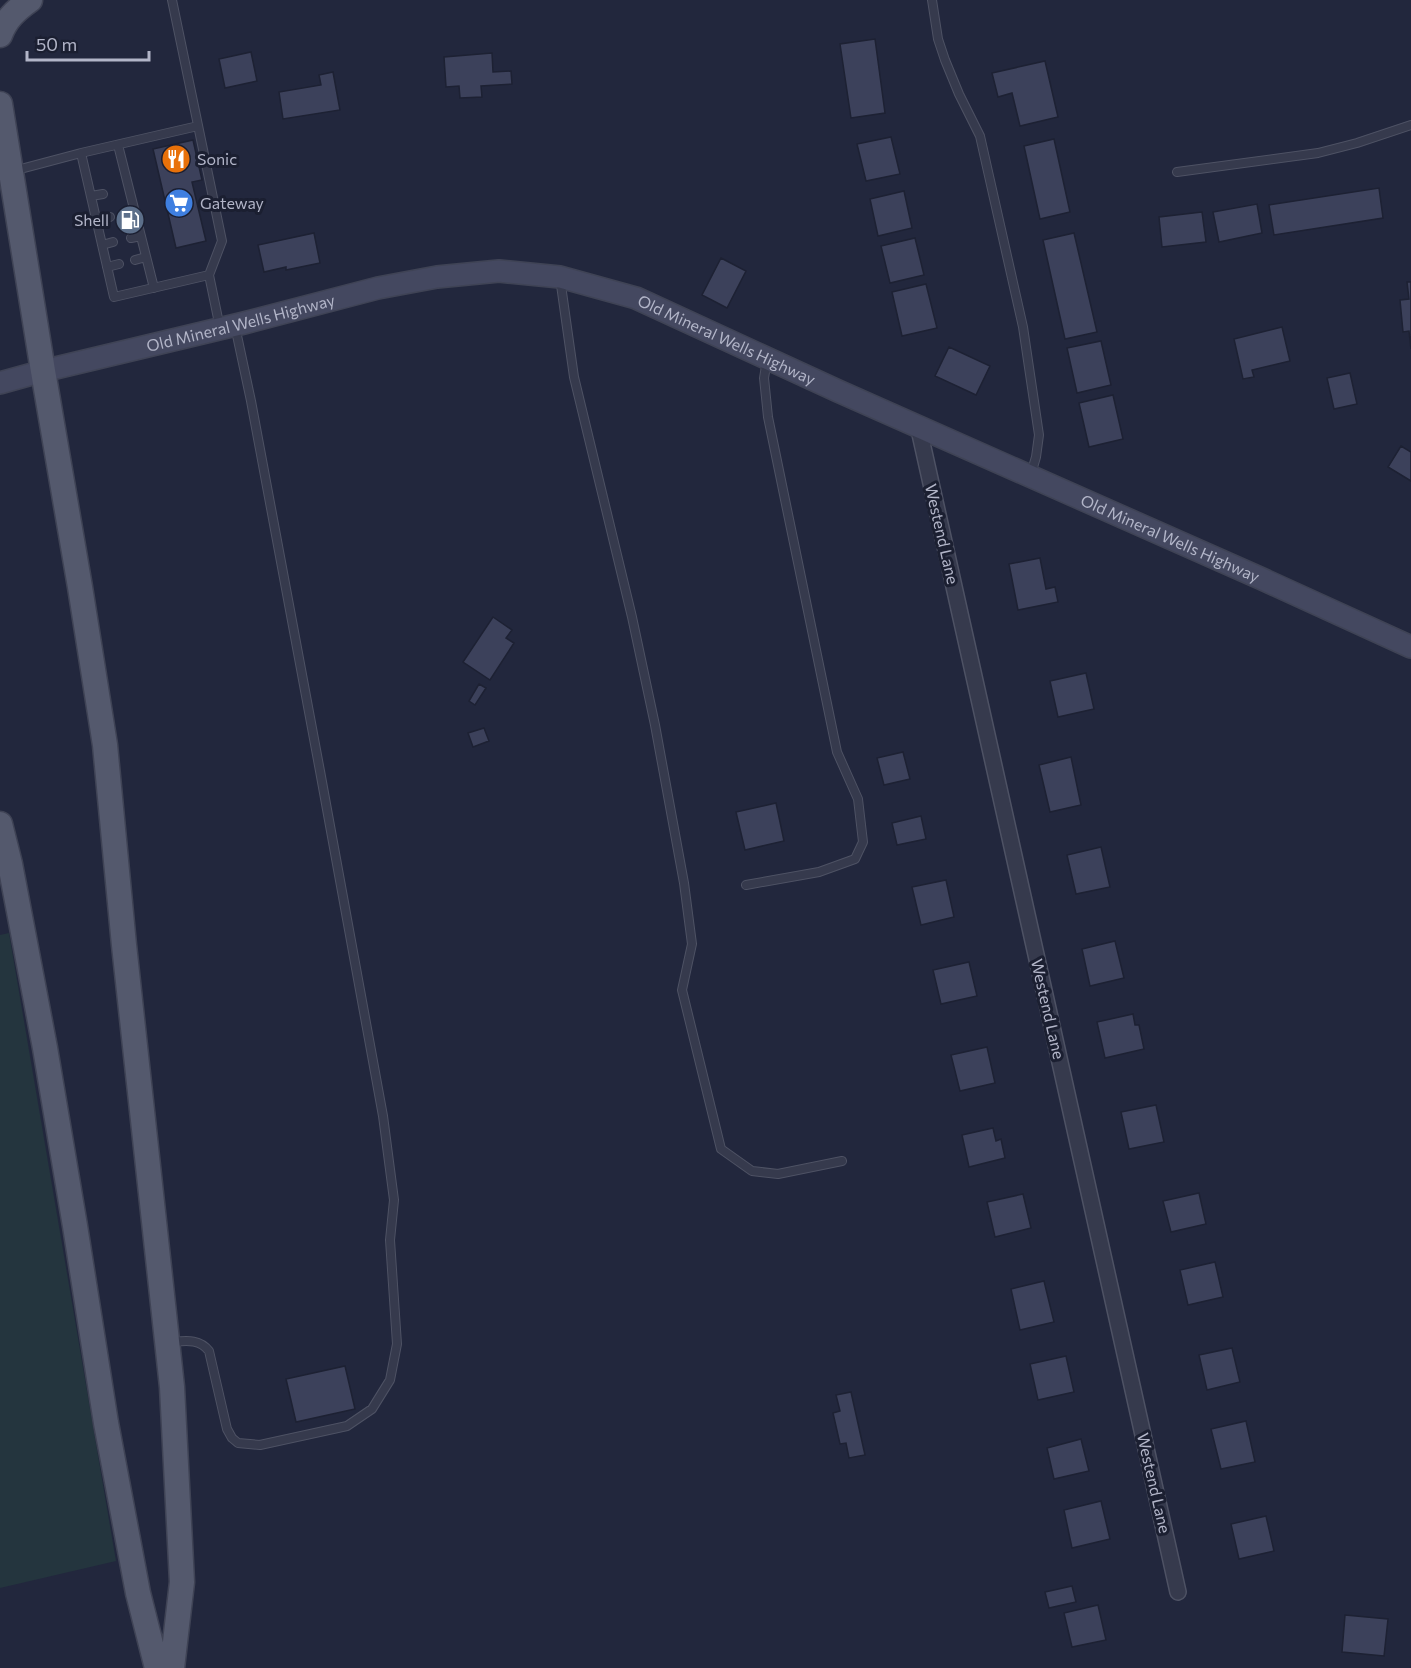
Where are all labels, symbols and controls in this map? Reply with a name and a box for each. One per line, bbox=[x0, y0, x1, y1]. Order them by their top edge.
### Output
scale bar bbox=[27, 24, 148, 62]
text: 50 m bbox=[36, 33, 77, 55]
restaurant icon: Sonic bbox=[160, 143, 192, 175]
place label: Sonic bbox=[197, 149, 237, 168]
supermarket icon: Gateway bbox=[163, 187, 195, 219]
place label: Gateway bbox=[200, 193, 264, 212]
fuel station icon: Shell bbox=[114, 204, 146, 236]
place label: Shell bbox=[74, 210, 109, 229]
street label: Old Mineral Wells Highway bbox=[144, 290, 337, 355]
street label: Old Mineral Wells Highway bbox=[635, 290, 819, 388]
street label: Westend Lane bbox=[922, 482, 963, 586]
street label: Old Mineral Wells Highway bbox=[1078, 490, 1263, 586]
street label: Westend Lane bbox=[1028, 957, 1069, 1061]
street label: Westend Lane bbox=[1134, 1431, 1175, 1535]

